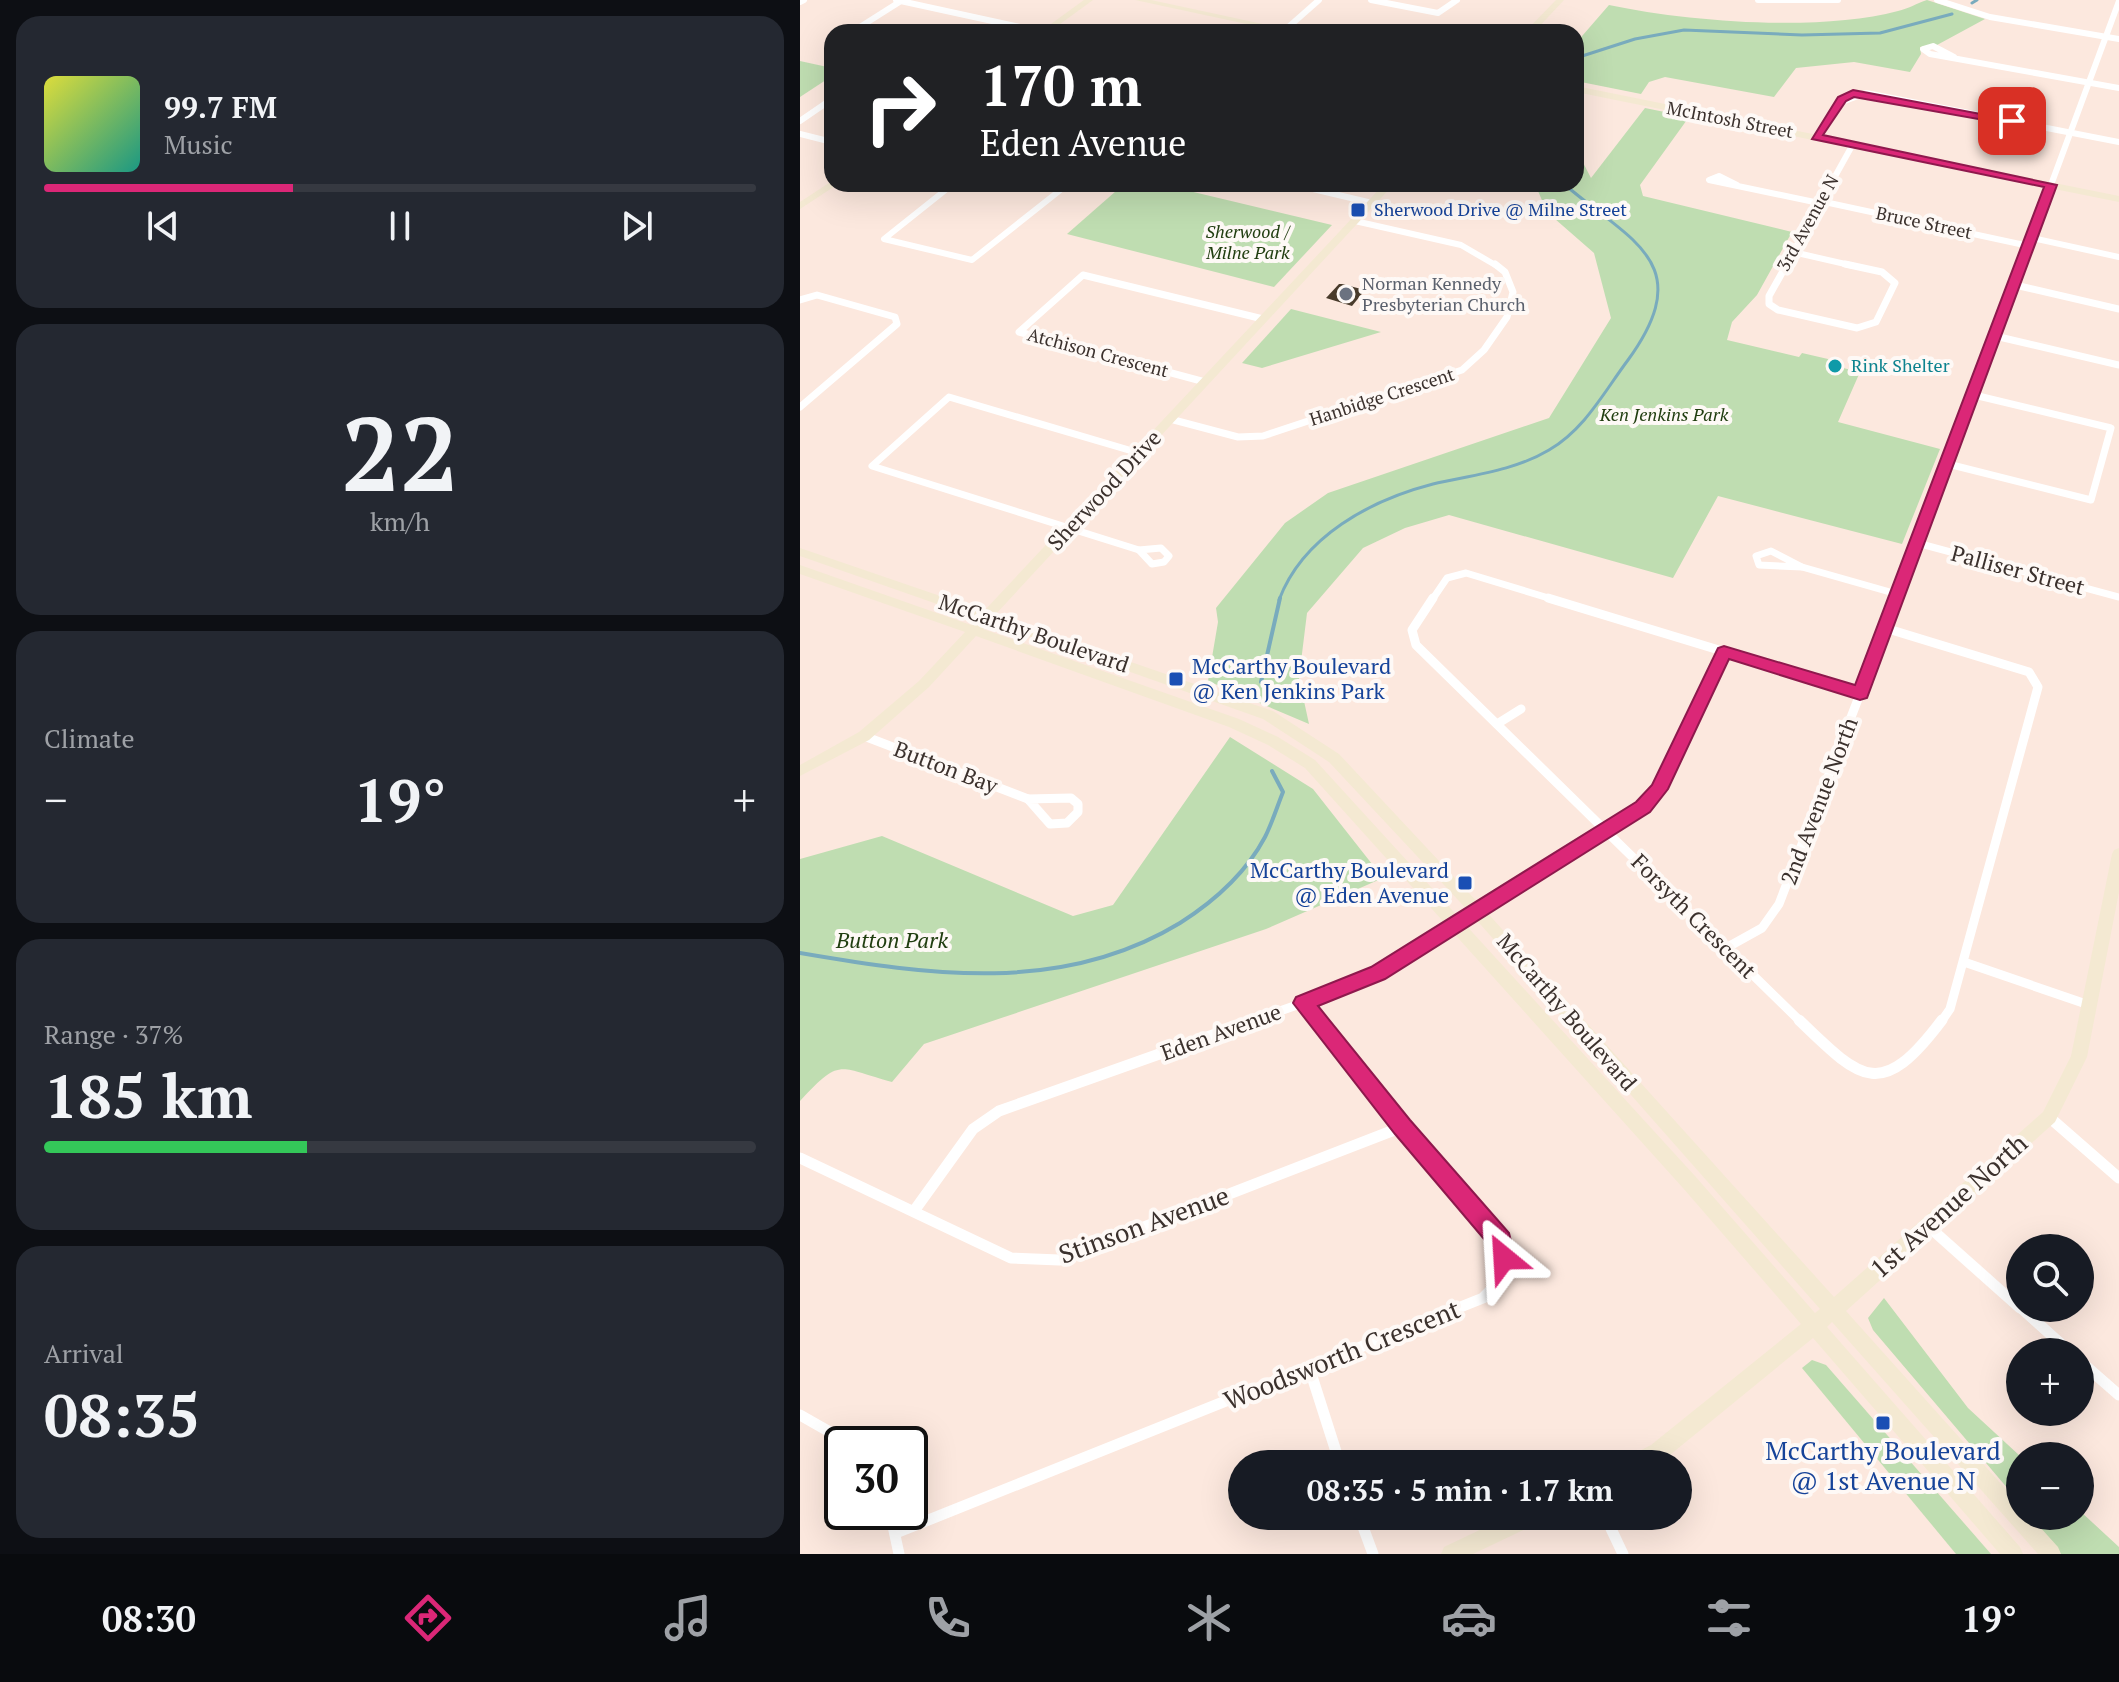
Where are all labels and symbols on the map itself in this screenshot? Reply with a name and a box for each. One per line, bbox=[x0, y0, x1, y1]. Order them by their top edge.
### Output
pin bbox=[1978, 87, 2046, 155]
street label: McIntosh Street bbox=[1665, 95, 1796, 143]
street label: 3rd Avenue N bbox=[1771, 170, 1844, 275]
place label: Sherwood Drive @ Milne Street bbox=[1374, 197, 1627, 221]
street label: Bruce Street bbox=[1874, 200, 1975, 244]
marker: Sherwood Drive @ Milne Street bbox=[1349, 201, 1367, 219]
park label: Sherwood / Milne Park bbox=[1205, 219, 1291, 264]
place label: Norman Kennedy Presbyterian Church bbox=[1362, 271, 1526, 316]
marker: Norman Kennedy Presbyterian Church bbox=[1337, 285, 1355, 303]
street label: Atchison Crescent bbox=[1025, 322, 1172, 382]
place label: Rink Shelter bbox=[1851, 353, 1950, 377]
marker: Rink Shelter bbox=[1826, 357, 1844, 375]
street label: Hanbidge Crescent bbox=[1306, 361, 1457, 431]
park label: Ken Jenkins Park bbox=[1599, 402, 1729, 426]
street label: Sherwood Drive bbox=[1040, 423, 1167, 556]
street label: Palliser Street bbox=[1948, 538, 2088, 601]
street label: McCarthy Boulevard bbox=[935, 586, 1133, 679]
place label: McCarthy Boulevard @ Ken Jenkins Park bbox=[1192, 651, 1391, 705]
marker: McCarthy Boulevard @ Ken Jenkins Park bbox=[1167, 670, 1185, 688]
street label: 2nd Avenue North bbox=[1773, 713, 1864, 889]
street label: Button Bay bbox=[890, 734, 1003, 800]
street label: Forsyth Crescent bbox=[1626, 847, 1763, 984]
place label: McCarthy Boulevard @ Eden Avenue bbox=[1250, 855, 1449, 909]
marker: McCarthy Boulevard @ Eden Avenue bbox=[1456, 874, 1474, 892]
park label: Button Park bbox=[835, 925, 949, 954]
street label: McCarthy Boulevard bbox=[1491, 927, 1644, 1096]
street label: Eden Avenue bbox=[1157, 996, 1285, 1067]
street label: 1st Avenue North bbox=[1863, 1126, 2034, 1285]
street label: Stinson Avenue bbox=[1054, 1177, 1234, 1271]
position arrow bbox=[1462, 1216, 1546, 1300]
street label: Woodsworth Crescent bbox=[1218, 1291, 1465, 1417]
marker: McCarthy Boulevard @ 1st Avenue N bbox=[1874, 1414, 1892, 1432]
speed limit sign: 30 bbox=[824, 1426, 928, 1530]
place label: McCarthy Boulevard @ 1st Avenue N bbox=[1765, 1433, 2001, 1497]

